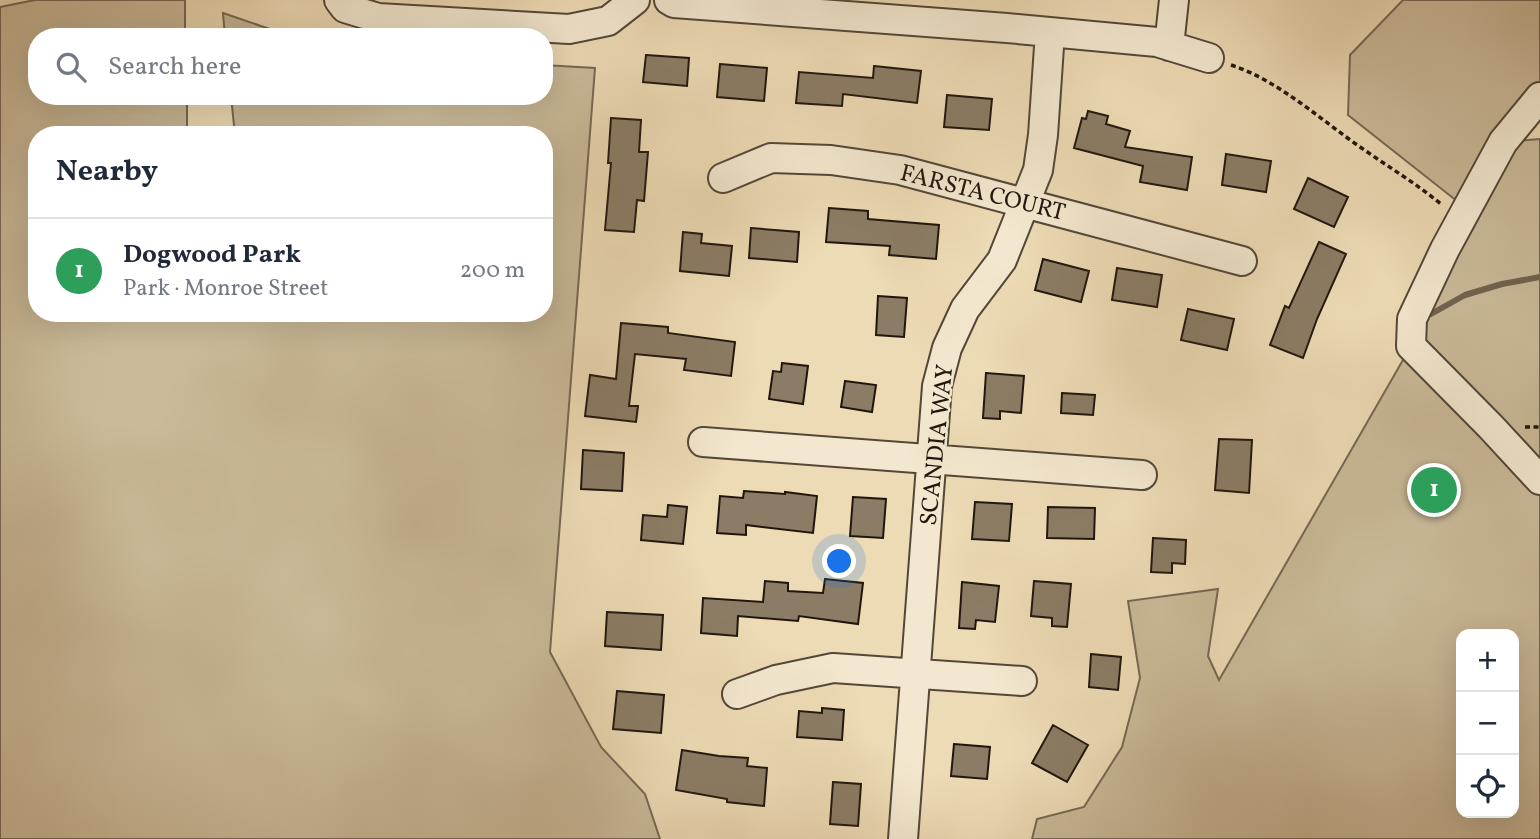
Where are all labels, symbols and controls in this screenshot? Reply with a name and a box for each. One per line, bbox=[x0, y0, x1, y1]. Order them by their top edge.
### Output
search box bbox=[28, 28, 553, 105]
icon: search bbox=[52, 48, 90, 86]
text: Search here bbox=[108, 49, 241, 85]
text: Nearby bbox=[56, 151, 158, 193]
street label: FARSTA COURT bbox=[896, 157, 1069, 231]
text: Dogwood Park bbox=[123, 237, 301, 273]
text: 1 bbox=[74, 255, 84, 287]
text: 200 m bbox=[460, 255, 525, 287]
text: Park · Monroe Street bbox=[123, 273, 328, 305]
street label: SCANDIA WAY bbox=[913, 363, 963, 527]
pin: 1 bbox=[1411, 464, 1457, 516]
your location bbox=[822, 544, 856, 578]
map controls bbox=[1456, 629, 1519, 818]
button: + bbox=[1456, 629, 1519, 692]
button: − bbox=[1456, 692, 1519, 755]
button: locate bbox=[1456, 755, 1519, 818]

